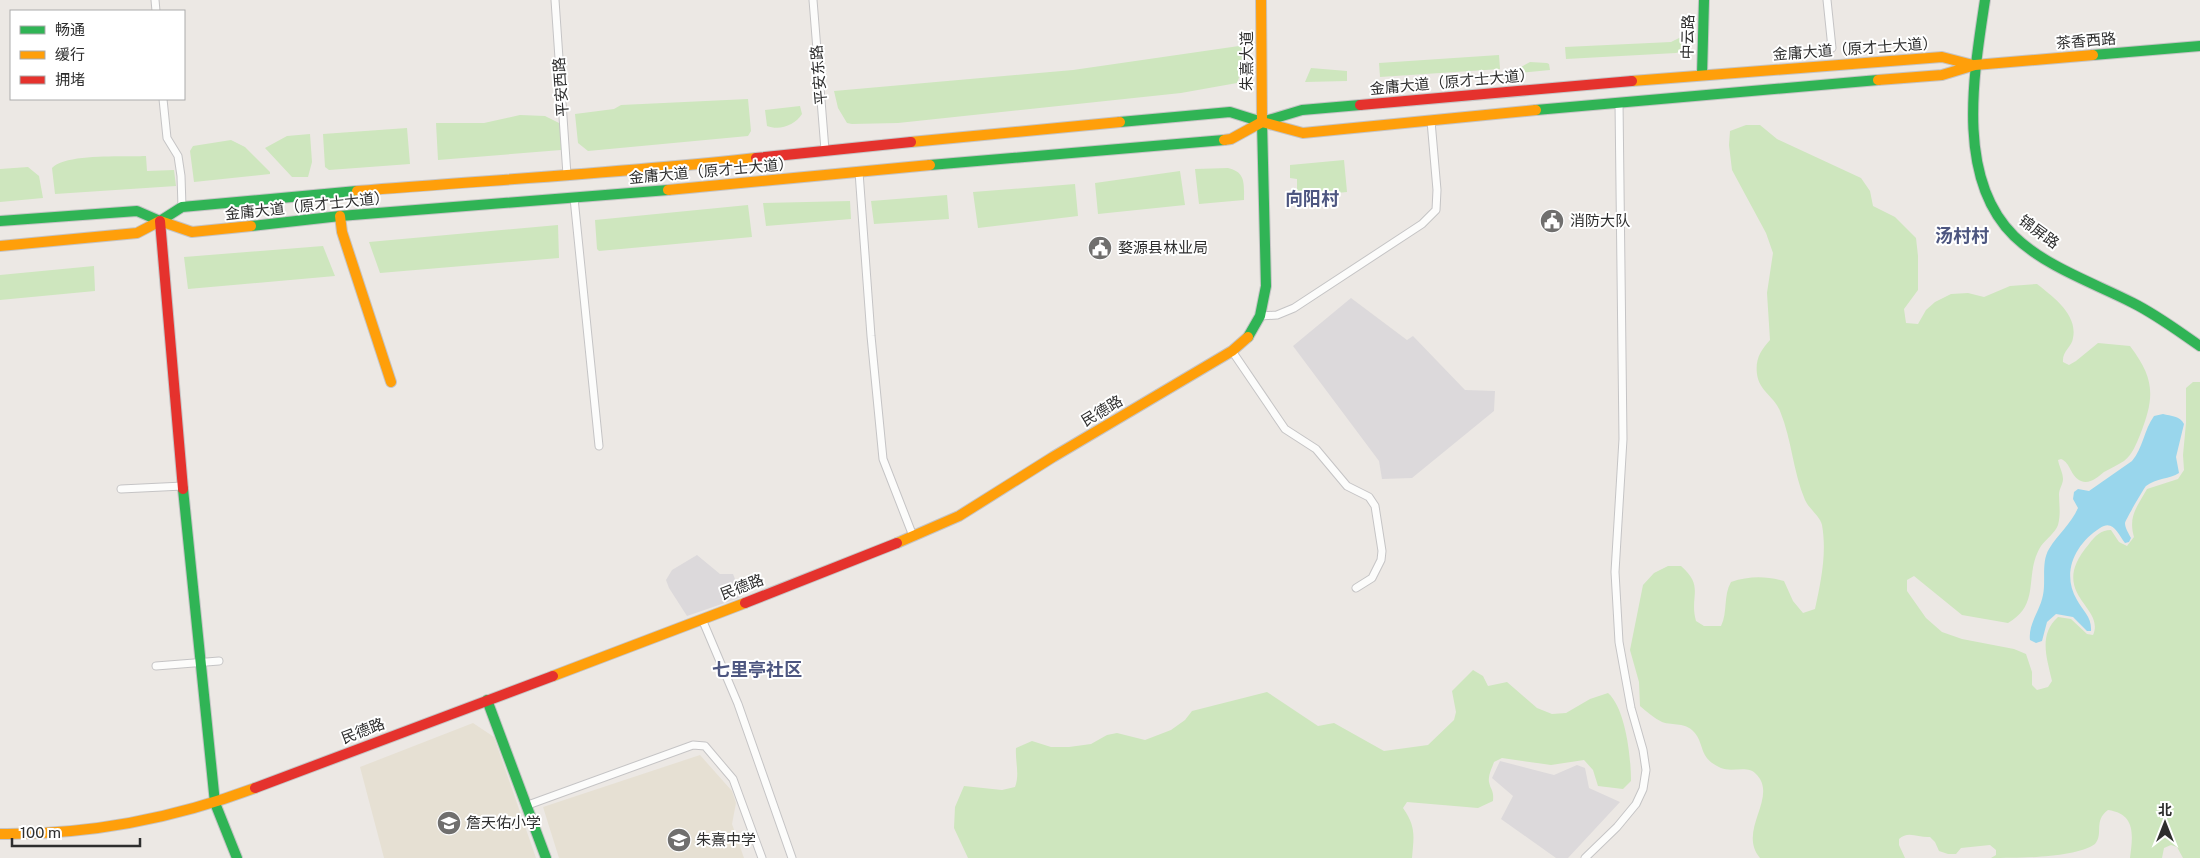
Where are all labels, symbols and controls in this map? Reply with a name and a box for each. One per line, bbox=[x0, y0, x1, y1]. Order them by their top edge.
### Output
legend bbox=[10, 10, 185, 100]
street label: 中云路 bbox=[1679, 14, 1696, 60]
text: 畅通 bbox=[55, 21, 85, 38]
street label: 茶香西路 bbox=[2055, 29, 2117, 52]
street label: 朱熹大道 bbox=[1238, 31, 1255, 91]
street label: 金庸大道（原才士大道） bbox=[1772, 34, 1938, 63]
street label: 平安东路 bbox=[807, 44, 830, 106]
text: 缓行 bbox=[55, 46, 85, 63]
street label: 平安西路 bbox=[550, 57, 571, 118]
street label: 金庸大道（原才士大道） bbox=[1369, 66, 1535, 97]
text: 拥堵 bbox=[55, 71, 85, 88]
street label: 金庸大道（原才士大道） bbox=[628, 155, 794, 186]
street label: 金庸大道（原才士大道） bbox=[224, 188, 390, 223]
district label: 向阳村 bbox=[1285, 188, 1339, 209]
public building icon: 消防大队 bbox=[1539, 208, 1565, 234]
street label: 锦屏路 bbox=[2016, 211, 2062, 252]
place label: 消防大队 bbox=[1570, 212, 1630, 229]
district label: 汤村村 bbox=[1935, 225, 1989, 246]
public building icon: 婺源县林业局 bbox=[1087, 235, 1113, 261]
place label: 婺源县林业局 bbox=[1118, 239, 1208, 256]
street label: 民德路 bbox=[1078, 392, 1125, 429]
street label: 民德路 bbox=[718, 571, 766, 603]
district label: 七里亭社区 bbox=[712, 659, 802, 680]
street label: 民德路 bbox=[339, 715, 387, 747]
north arrow bbox=[2140, 798, 2190, 848]
text: 北 bbox=[2158, 802, 2172, 818]
school or university icon: 詹天佑小学 bbox=[436, 810, 462, 836]
place label: 詹天佑小学 bbox=[466, 814, 541, 831]
scale bar bbox=[12, 816, 140, 848]
text: 100 m bbox=[20, 824, 61, 841]
school or university icon: 朱熹中学 bbox=[666, 827, 692, 853]
place label: 朱熹中学 bbox=[696, 831, 756, 848]

